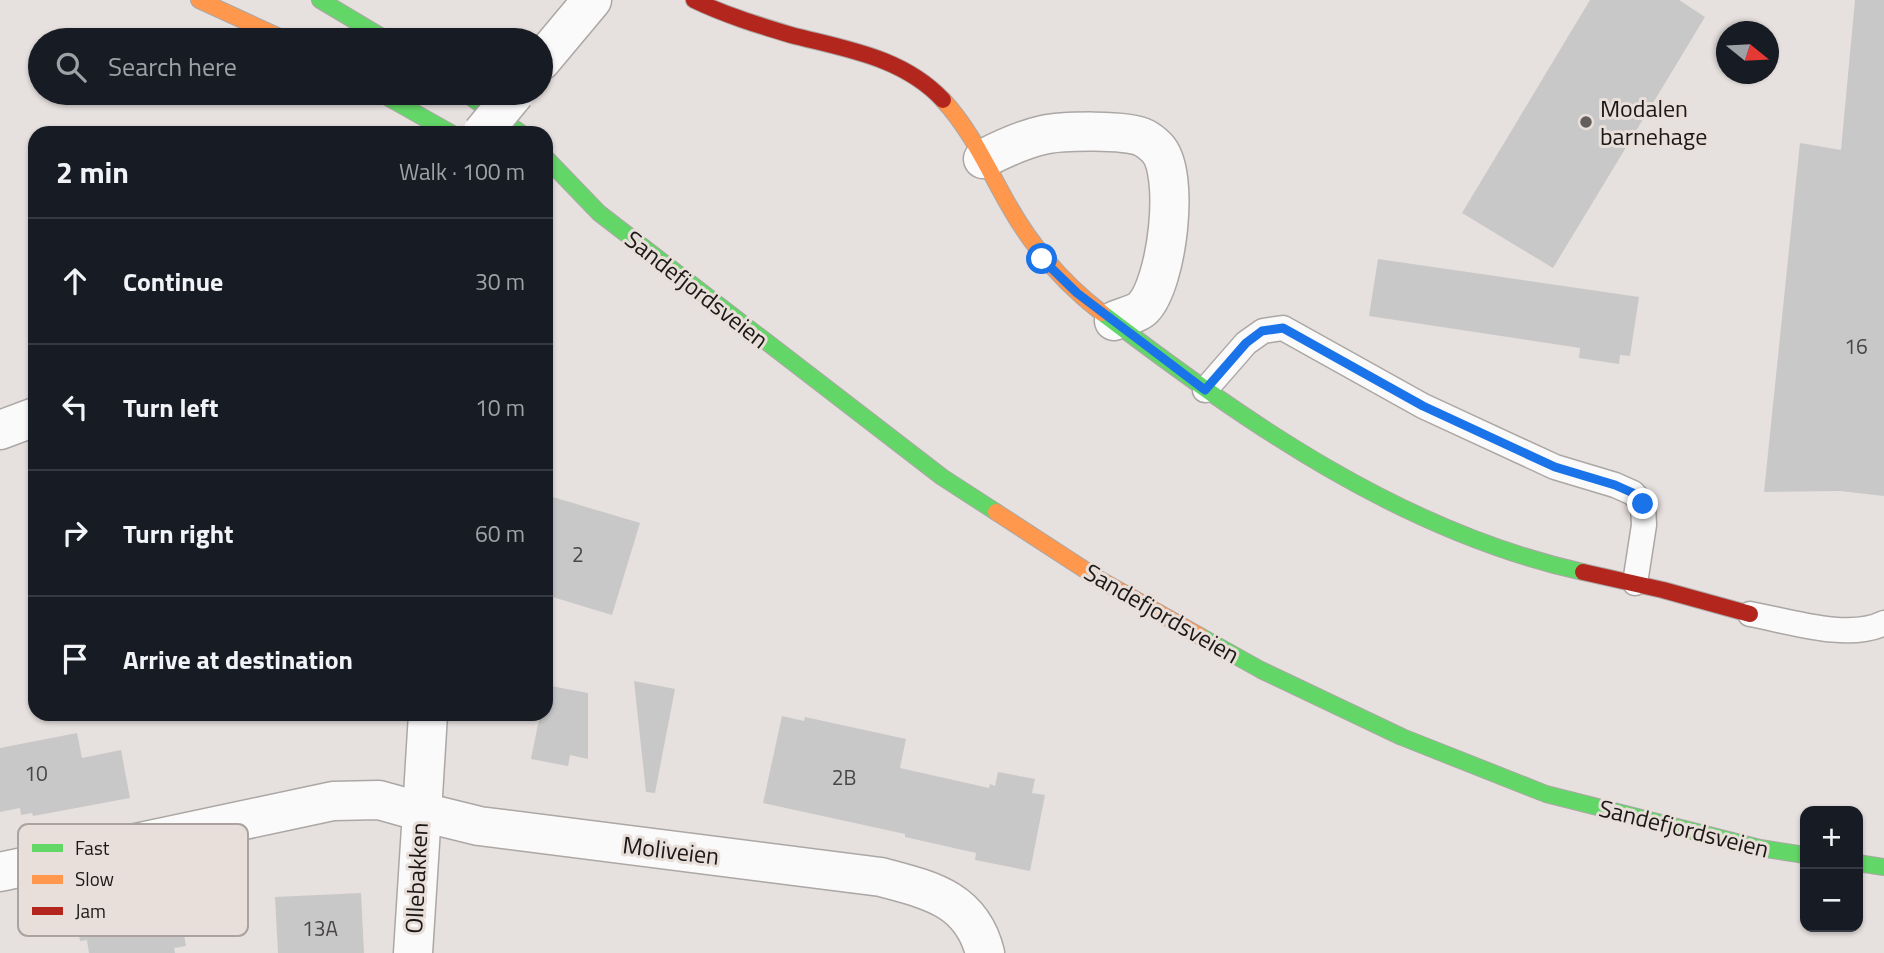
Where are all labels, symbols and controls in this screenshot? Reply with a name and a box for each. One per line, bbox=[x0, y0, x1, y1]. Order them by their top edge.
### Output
north arrow bbox=[1716, 21, 1779, 84]
search box bbox=[28, 28, 553, 105]
text: Search here bbox=[108, 47, 237, 86]
icon: search bbox=[52, 48, 90, 86]
place label: Modalen barnehage bbox=[1600, 90, 1707, 154]
marker: Modalen barnehage bbox=[1578, 114, 1594, 130]
text: 2 min bbox=[56, 149, 129, 195]
text: Walk · 100 m bbox=[399, 154, 525, 189]
street label: Sandefjordsveien bbox=[617, 221, 777, 357]
route start bbox=[1026, 243, 1057, 274]
icon: ahead bbox=[56, 262, 94, 300]
text: Continue bbox=[123, 262, 223, 301]
text: 30 m bbox=[475, 264, 525, 299]
house number: 16 bbox=[1844, 330, 1868, 362]
icon: left bbox=[56, 388, 94, 426]
text: Turn left bbox=[123, 388, 218, 427]
text: 10 m bbox=[475, 390, 525, 425]
route end bbox=[1627, 488, 1658, 519]
icon: right bbox=[56, 514, 94, 552]
text: Turn right bbox=[123, 514, 234, 553]
text: 60 m bbox=[475, 516, 525, 551]
house number: 2 bbox=[572, 538, 584, 570]
street label: Sandefjordsveien bbox=[1078, 554, 1246, 672]
icon: arrive bbox=[56, 640, 94, 678]
text: Arrive at destination bbox=[123, 640, 353, 679]
house number: 10 bbox=[24, 757, 48, 789]
house number: 2B bbox=[832, 761, 856, 793]
street label: Sandefjordsveien bbox=[1595, 789, 1773, 867]
map controls bbox=[1800, 806, 1863, 932]
button: + bbox=[1800, 806, 1863, 869]
street label: Ollebakken bbox=[395, 821, 437, 935]
legend bbox=[18, 824, 248, 936]
street label: Moliveien bbox=[621, 826, 721, 874]
text: Fast bbox=[75, 833, 110, 862]
text: Slow bbox=[75, 864, 114, 893]
button: − bbox=[1800, 869, 1863, 932]
text: Jam bbox=[75, 896, 106, 925]
house number: 13A bbox=[302, 912, 338, 944]

